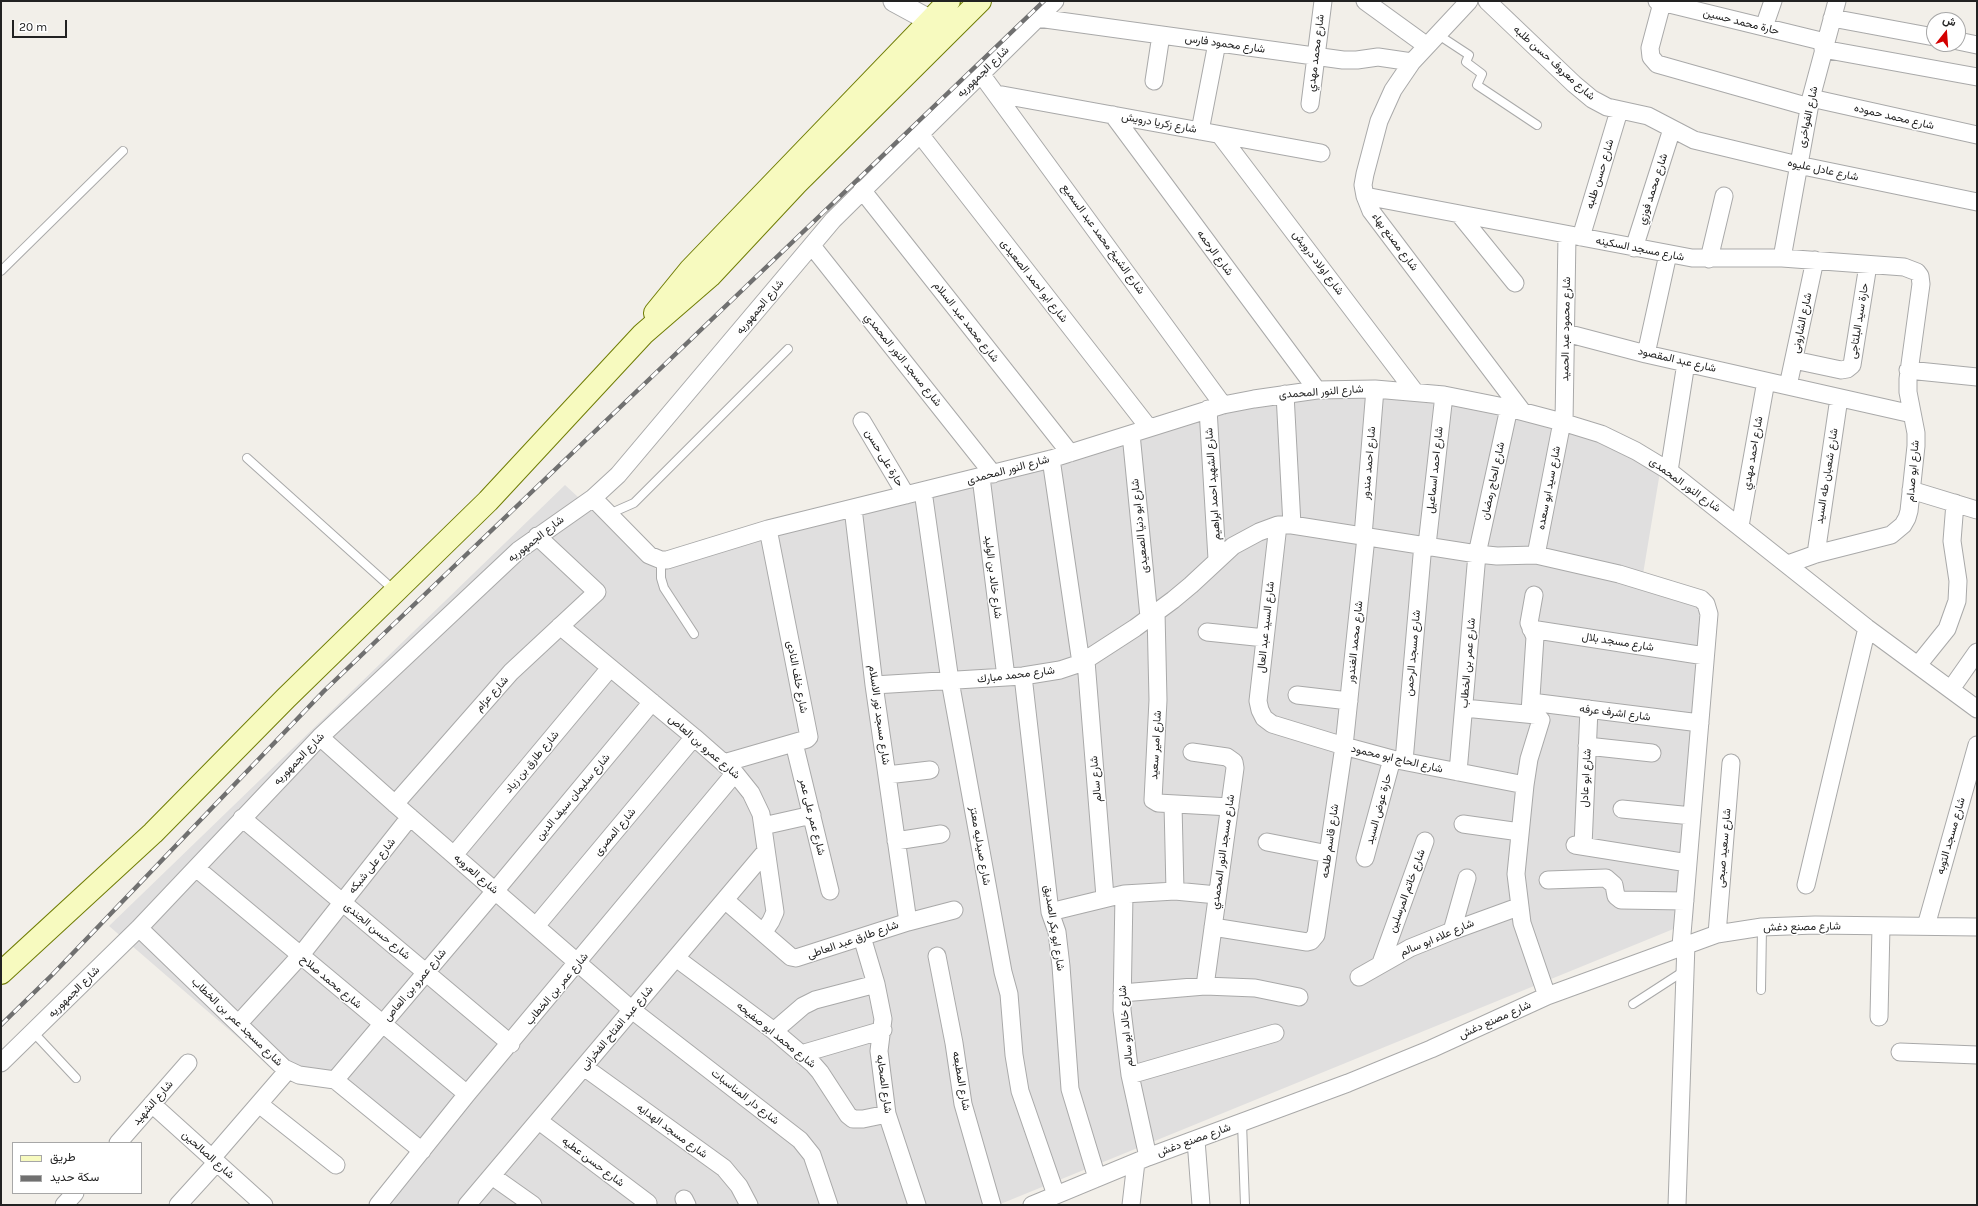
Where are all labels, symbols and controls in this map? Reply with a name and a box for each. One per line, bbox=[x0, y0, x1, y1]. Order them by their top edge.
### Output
street label: حارة محمد حسين bbox=[1702, 6, 1780, 38]
scale bar bbox=[14, 12, 69, 38]
north arrow bbox=[1926, 12, 1966, 52]
text: ش bbox=[1941, 13, 1958, 29]
street label: شارع محمد مهدي bbox=[1305, 14, 1327, 92]
text: 20 m bbox=[19, 20, 47, 34]
street label: شارع معروف حسن طلبه bbox=[1510, 23, 1598, 103]
street label: شارع محمود فارس bbox=[1184, 32, 1266, 56]
street label: شارع الجمهوريه bbox=[954, 44, 1012, 100]
street label: شارع الفواخرى bbox=[1795, 85, 1821, 149]
street label: شارع محمد حموده bbox=[1853, 101, 1935, 133]
street label: شارع زكريا درويش bbox=[1120, 110, 1198, 136]
street label: شارع حسن طلبه bbox=[1583, 138, 1617, 210]
street label: شارع محمد فوزي bbox=[1635, 152, 1671, 226]
street label: شارع عادل عليوه bbox=[1786, 156, 1860, 184]
street label: شارع الشيخ محمد عبد السميع bbox=[1059, 181, 1147, 297]
street label: شارع مصنع بهاء bbox=[1369, 210, 1421, 274]
street label: شارع الرحمه bbox=[1194, 228, 1236, 278]
street label: شارع اولاد درويش bbox=[1290, 228, 1346, 298]
street label: شارع مسجد السكينه bbox=[1595, 234, 1685, 264]
street label: شارع ابو احمد الصعيدى bbox=[997, 237, 1071, 325]
street label: شارع الجمهوريه bbox=[733, 277, 787, 337]
street label: شارع محمود عبد الحميد bbox=[1558, 277, 1574, 381]
street label: شارع محمد عبد السلام bbox=[930, 279, 1002, 365]
street label: حارة سيد البلتاجى bbox=[1846, 282, 1872, 360]
street label: شارع الشارونى bbox=[1789, 292, 1815, 354]
street label: شارع مسجد النور المحمدي bbox=[861, 311, 945, 409]
street label: شارع عبد المقصود bbox=[1637, 345, 1717, 375]
street label: شارع النور المحمدى bbox=[1278, 382, 1364, 402]
street label: شارع احمد مهدي bbox=[1740, 415, 1766, 491]
street label: شارع احمد مندور bbox=[1359, 426, 1379, 500]
street label: شارع احمد اسماعيل bbox=[1424, 426, 1446, 514]
street label: حارة على حسن bbox=[862, 427, 906, 489]
street label: شارع الشهيد احمد ابراهيم bbox=[1202, 427, 1224, 541]
street label: شارع شعبان طه السيد bbox=[1813, 427, 1841, 525]
street label: شارع ابو صدام bbox=[1904, 439, 1922, 503]
street label: شارع الحاج رمضان bbox=[1478, 441, 1508, 521]
street label: شارع سيد ابو سعده bbox=[1534, 445, 1564, 531]
street label: شارع النور المحمدى bbox=[965, 453, 1051, 487]
street label: شارع النور المحمدى bbox=[1647, 455, 1723, 515]
street label: شارع ابو دنيا الصعيدى bbox=[1128, 478, 1152, 574]
street label: شارع الجمهوريه bbox=[505, 513, 567, 565]
street label: شارع خالد بن الوليد bbox=[981, 534, 1005, 620]
street label: شارع السيد عبد العال bbox=[1255, 580, 1277, 674]
street label: شارع محمد الغندور bbox=[1344, 600, 1366, 684]
street label: شارع مسجد الرحمن bbox=[1403, 609, 1423, 697]
street label: شارع عمر بن الخطاب bbox=[1457, 617, 1479, 709]
street label: شارع مسجد بلال bbox=[1581, 630, 1655, 654]
street label: شارع خلف النادى bbox=[783, 640, 811, 714]
street label: شارع مسجد نور الاسلام bbox=[865, 664, 893, 766]
street label: شارع محمد مبارك bbox=[976, 664, 1056, 686]
street label: شارع عزام bbox=[473, 674, 511, 714]
street label: شارع اشرف عرفه bbox=[1579, 702, 1651, 724]
street label: شارع امير سعيد bbox=[1148, 710, 1164, 780]
street label: شارع عمرو بن العاص bbox=[665, 712, 743, 782]
street label: شارع طارق بن زياد bbox=[502, 728, 562, 796]
street label: شارع الجمهوريه bbox=[271, 730, 327, 788]
street label: شارع الحاج ابو محمود bbox=[1350, 742, 1444, 776]
street label: شارع ابو عادل bbox=[1578, 748, 1594, 808]
street label: شارع سليمان سيف الدين bbox=[533, 751, 613, 843]
street label: شارع سالم bbox=[1087, 755, 1105, 803]
street label: حارة عوض السيد bbox=[1363, 772, 1395, 846]
street label: شارع عمر على عمر bbox=[796, 777, 828, 857]
street label: شارع مسجد النور المحمدي bbox=[1208, 794, 1238, 910]
street label: شارع مسجد التوبه bbox=[1934, 796, 1968, 876]
street label: شارع قاسم طلحه bbox=[1318, 803, 1342, 879]
street label: شارع المصرى bbox=[591, 805, 639, 859]
street label: شارع صيدليه معتز bbox=[967, 806, 993, 886]
street label: شارع سعيد صبحى bbox=[1714, 808, 1734, 888]
street label: شارع على شبكه bbox=[346, 836, 398, 896]
street label: شارع خاتم المرسلين bbox=[1386, 847, 1428, 935]
street label: شارع العروبه bbox=[451, 851, 501, 897]
street label: شارع ابو بكر الصديق bbox=[1041, 884, 1067, 972]
street label: شارع حسن الجندى bbox=[341, 899, 413, 963]
street label: شارع علاء ابو سالم bbox=[1398, 916, 1476, 960]
street label: شارع طارق عبد العاطى bbox=[806, 918, 900, 962]
street label: شارع مصنع دغش bbox=[1763, 920, 1841, 934]
street label: شارع عمرو بن العاص bbox=[381, 946, 449, 1024]
street label: شارع عمر بن الخطاب bbox=[523, 950, 591, 1028]
street label: شارع محمد صلاح bbox=[298, 953, 364, 1011]
street label: شارع الجمهوريه bbox=[45, 963, 103, 1021]
street label: شارع مسجد عمر بن الخطاب bbox=[189, 975, 285, 1069]
street label: شارع عبد الفتاح الفخرانى bbox=[578, 983, 656, 1073]
street label: شارع خالد ابو سالم bbox=[1116, 985, 1136, 1067]
street label: شارع مصنع دغش bbox=[1457, 998, 1533, 1042]
street label: شارع محمد ابو صفيحه bbox=[734, 999, 818, 1071]
street label: شارع المطبعه bbox=[949, 1050, 973, 1112]
street label: شارع الصحابه bbox=[873, 1054, 895, 1114]
street label: شارع دار المناسبات bbox=[708, 1066, 782, 1128]
street label: شارع الشهيد bbox=[130, 1078, 176, 1128]
street label: شارع مسجد الهدايه bbox=[634, 1101, 710, 1161]
street label: شارع مصنع دغش bbox=[1155, 1121, 1233, 1159]
street label: شارع الصالحين bbox=[179, 1128, 237, 1182]
street label: شارع حسن عطيه bbox=[559, 1134, 627, 1190]
legend bbox=[12, 1142, 142, 1194]
text: طريق bbox=[50, 1150, 75, 1164]
text: سكة حديد bbox=[50, 1170, 99, 1184]

